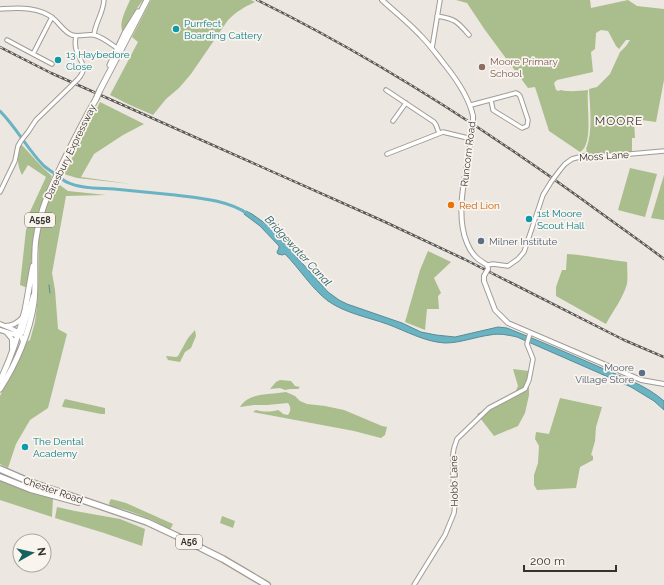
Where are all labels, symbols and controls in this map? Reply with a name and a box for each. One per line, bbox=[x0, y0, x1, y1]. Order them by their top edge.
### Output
place label: Purrfect Boarding Cattery bbox=[184, 18, 263, 41]
marker: Purrfect Boarding Cattery bbox=[171, 24, 181, 34]
place label: 13 Haybedore Close bbox=[66, 49, 130, 72]
marker: 13 Haybedore Close bbox=[53, 55, 63, 65]
place label: Moore Primary School bbox=[490, 56, 558, 79]
marker: Moore Primary School bbox=[477, 62, 487, 72]
street label: Daresbury Expressway bbox=[42, 102, 98, 201]
district label: MOORE bbox=[595, 114, 643, 128]
street label: Runcorn Road bbox=[459, 121, 477, 187]
street label: Moss Lane bbox=[579, 149, 629, 163]
marker: Red Lion bbox=[446, 200, 456, 210]
place label: Red Lion bbox=[459, 200, 500, 211]
place label: 1st Moore Scout Hall bbox=[537, 208, 585, 231]
road number: A558 bbox=[25, 213, 55, 227]
water label: Bridgewater Canal bbox=[262, 213, 334, 289]
marker: 1st Moore Scout Hall bbox=[524, 214, 534, 224]
marker: Milner Institute bbox=[476, 236, 486, 246]
place label: Milner Institute bbox=[489, 236, 557, 247]
place label: Moore Village Store bbox=[575, 362, 634, 385]
marker: Moore Village Store bbox=[637, 368, 647, 378]
place label: The Dental Academy bbox=[33, 436, 84, 459]
marker: The Dental Academy bbox=[20, 442, 30, 452]
street label: Hobb Lane bbox=[448, 455, 460, 507]
street label: Chester Road bbox=[22, 475, 84, 505]
north arrow bbox=[12, 533, 52, 573]
road number: A56 bbox=[176, 535, 202, 549]
text: N bbox=[34, 547, 48, 557]
scale bar bbox=[524, 547, 616, 573]
text: 200 m bbox=[530, 554, 565, 568]

